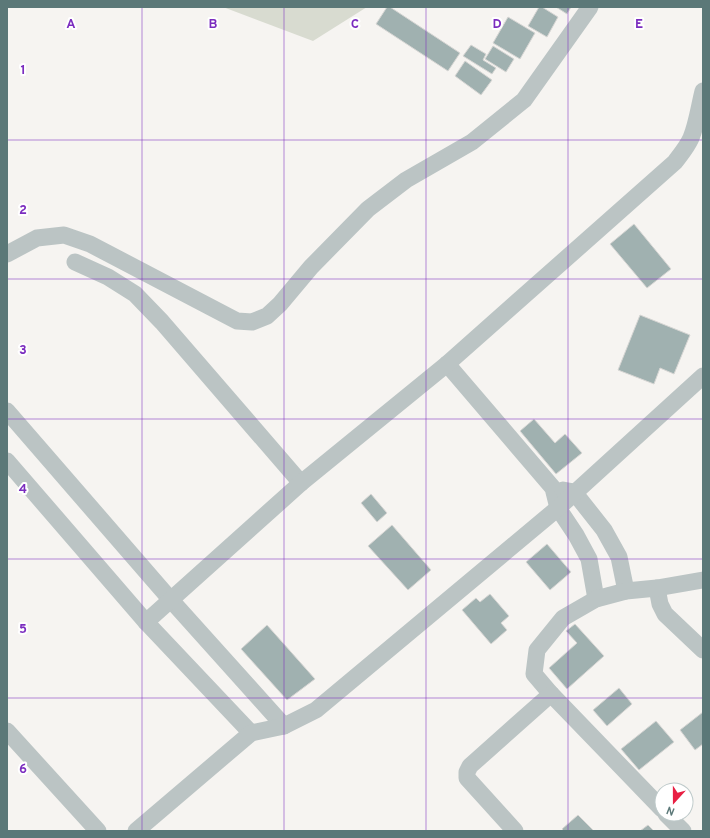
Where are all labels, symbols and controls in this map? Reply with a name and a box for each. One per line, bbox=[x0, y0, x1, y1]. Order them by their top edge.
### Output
text: A bbox=[66, 17, 76, 33]
text: B bbox=[209, 17, 218, 33]
text: C bbox=[351, 17, 359, 33]
text: D bbox=[492, 17, 502, 33]
text: E bbox=[635, 17, 643, 33]
text: 1 bbox=[20, 63, 26, 79]
text: 2 bbox=[19, 203, 27, 219]
text: 3 bbox=[19, 343, 27, 359]
text: 4 bbox=[19, 482, 27, 498]
text: 5 bbox=[19, 622, 27, 638]
text: 6 bbox=[19, 762, 27, 778]
north arrow bbox=[654, 782, 694, 822]
text: N bbox=[665, 802, 677, 818]

